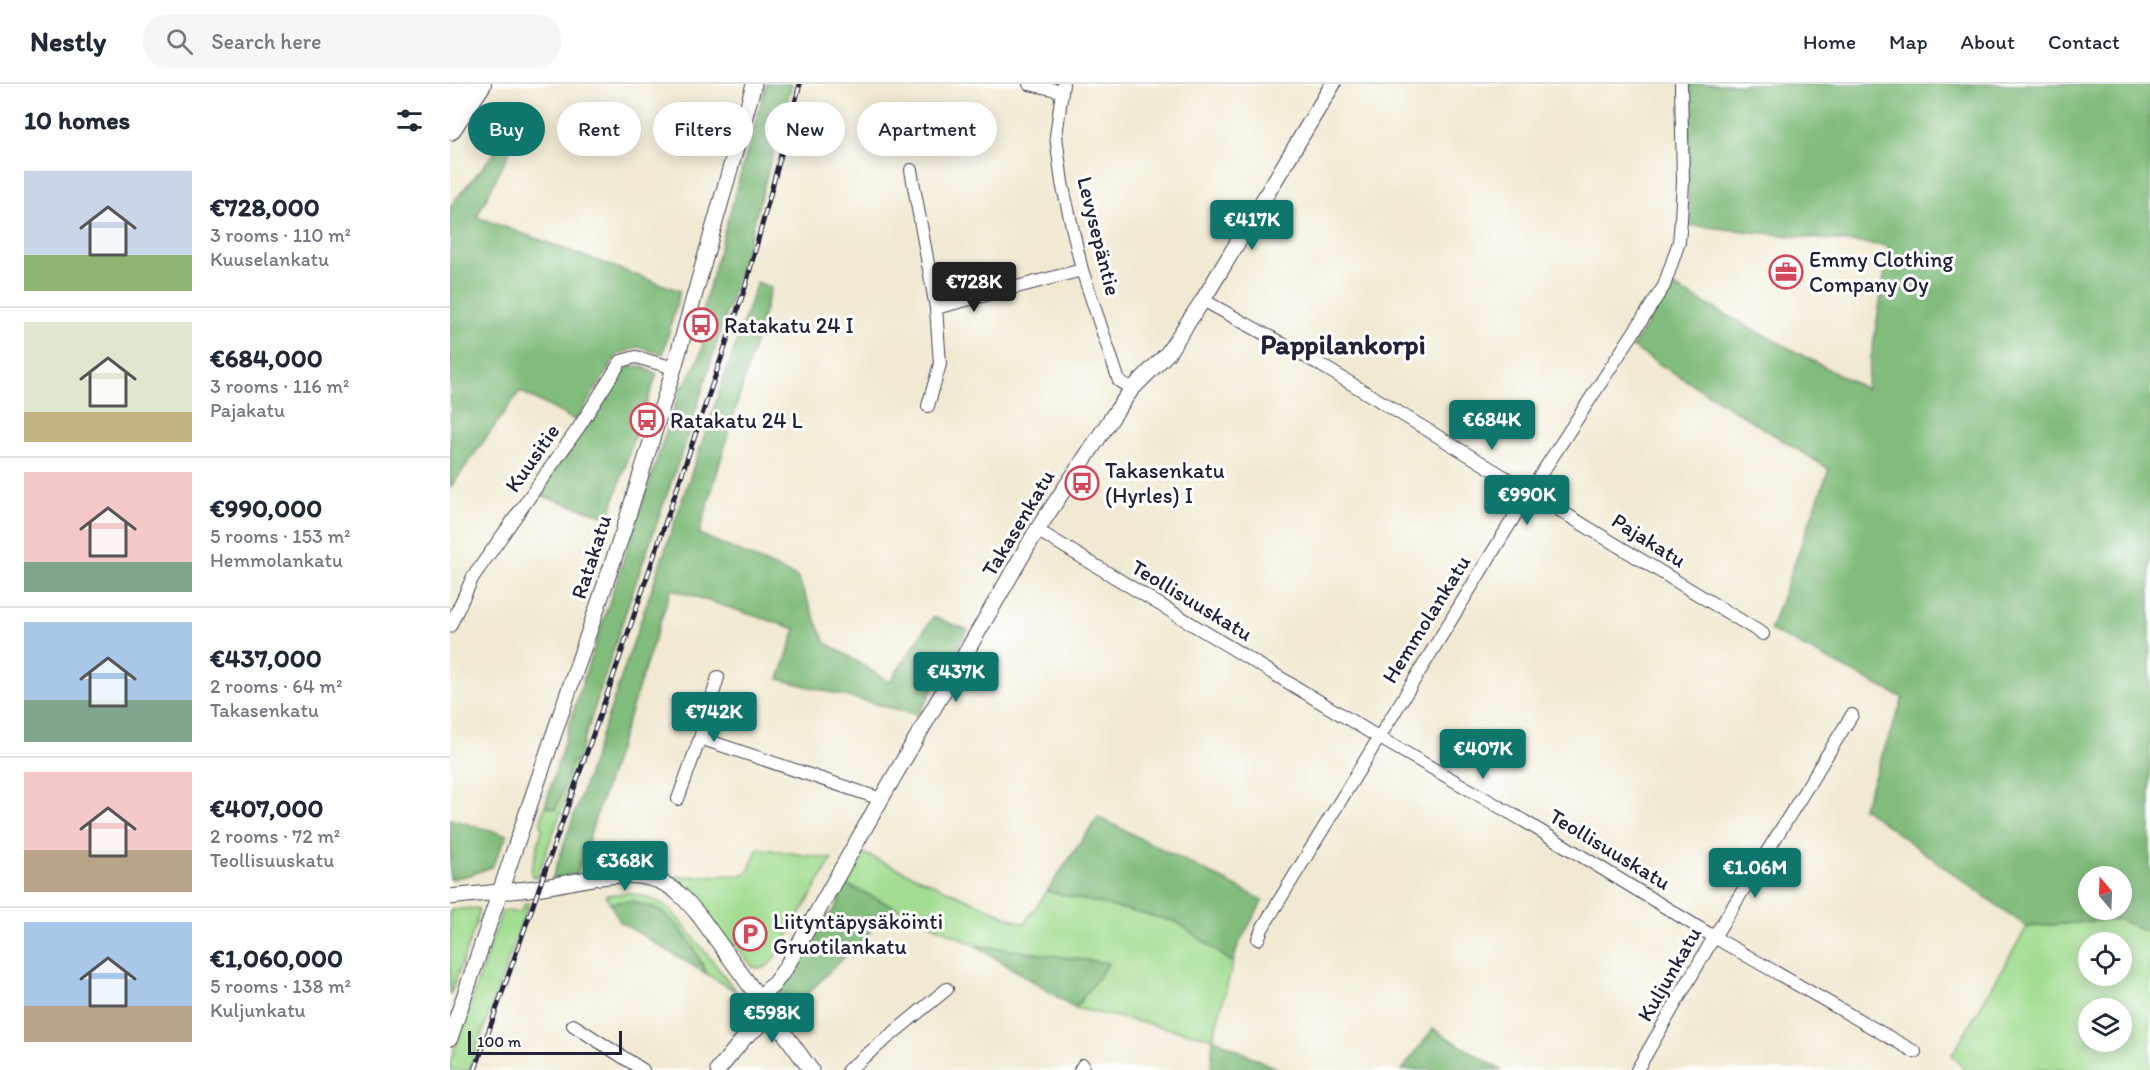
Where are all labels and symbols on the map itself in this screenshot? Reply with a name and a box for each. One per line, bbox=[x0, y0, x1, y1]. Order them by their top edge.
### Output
street label: Levysepäntie bbox=[1071, 174, 1127, 298]
pin: €417K bbox=[1210, 200, 1294, 251]
place label: Emmy Clothing Company Oy bbox=[1809, 246, 1954, 298]
office icon: Emmy Clothing Company Oy bbox=[1768, 254, 1804, 290]
pin: €728K bbox=[932, 262, 1016, 313]
bus stop icon: Ratakatu 24 I bbox=[683, 307, 719, 343]
place label: Ratakatu 24 I bbox=[724, 312, 854, 339]
district label: Pappilankorpi bbox=[1260, 327, 1426, 361]
pin: €684K bbox=[1450, 400, 1534, 451]
bus stop icon: Ratakatu 24 L bbox=[629, 402, 665, 438]
place label: Ratakatu 24 L bbox=[670, 407, 803, 434]
street label: Kuusitie bbox=[499, 418, 565, 498]
place label: Takasenkatu (Hyrles) I bbox=[1105, 457, 1225, 509]
street label: Takasenkatu bbox=[976, 465, 1060, 581]
bus stop icon: Takasenkatu (Hyrles) I bbox=[1064, 465, 1100, 501]
pin: €990K bbox=[1485, 475, 1569, 526]
street label: Pajakatu bbox=[1607, 507, 1691, 573]
street label: Ratakatu bbox=[565, 512, 617, 602]
street label: Hemmolankatu bbox=[1376, 550, 1476, 688]
street label: Teollisuuskatu bbox=[1126, 553, 1258, 647]
pin: €437K bbox=[914, 652, 998, 703]
pin: €742K bbox=[672, 692, 756, 743]
pin: €407K bbox=[1441, 729, 1525, 780]
street label: Teollisuuskatu bbox=[1544, 802, 1676, 896]
pin: €368K bbox=[583, 841, 667, 892]
pin: €1.06M bbox=[1706, 848, 1804, 899]
north arrow bbox=[2078, 866, 2132, 920]
place label: Liityntäpysäköinti Gruotilankatu bbox=[773, 908, 943, 960]
parking icon: Liityntäpysäköinti Gruotilankatu bbox=[732, 916, 768, 952]
street label: Kuljunkatu bbox=[1631, 922, 1707, 1026]
pin: €598K bbox=[730, 993, 814, 1044]
scale bar bbox=[468, 1028, 622, 1056]

